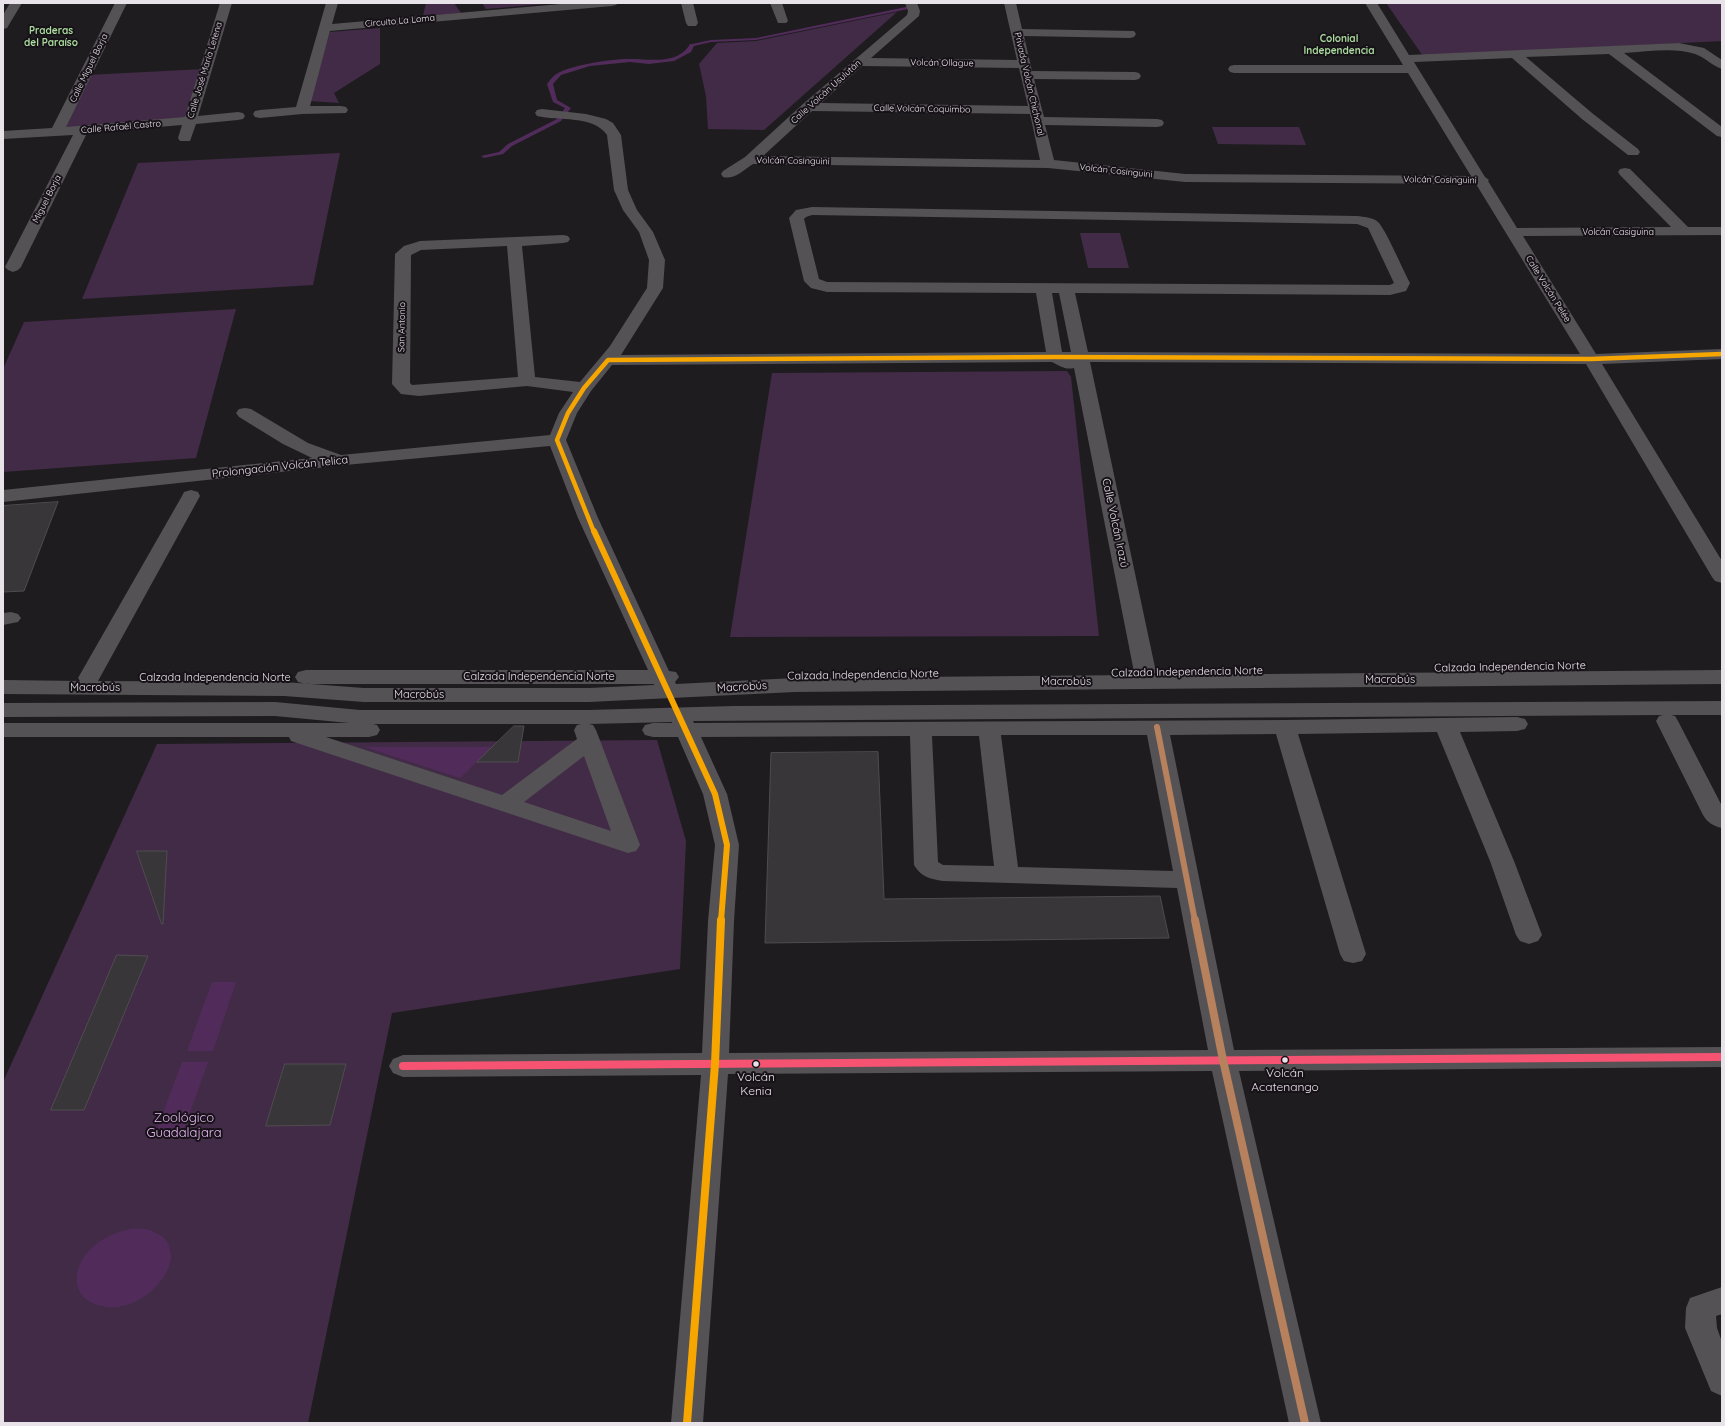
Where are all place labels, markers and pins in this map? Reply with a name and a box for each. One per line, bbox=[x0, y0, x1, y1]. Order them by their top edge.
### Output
marker: Volcán Acatenango bbox=[1280, 1055, 1290, 1065]
marker: Volcán Kenia bbox=[751, 1059, 761, 1069]
place label: Volcán Acatenango bbox=[1251, 1066, 1319, 1094]
place label: Volcán Kenia bbox=[737, 1070, 775, 1098]

